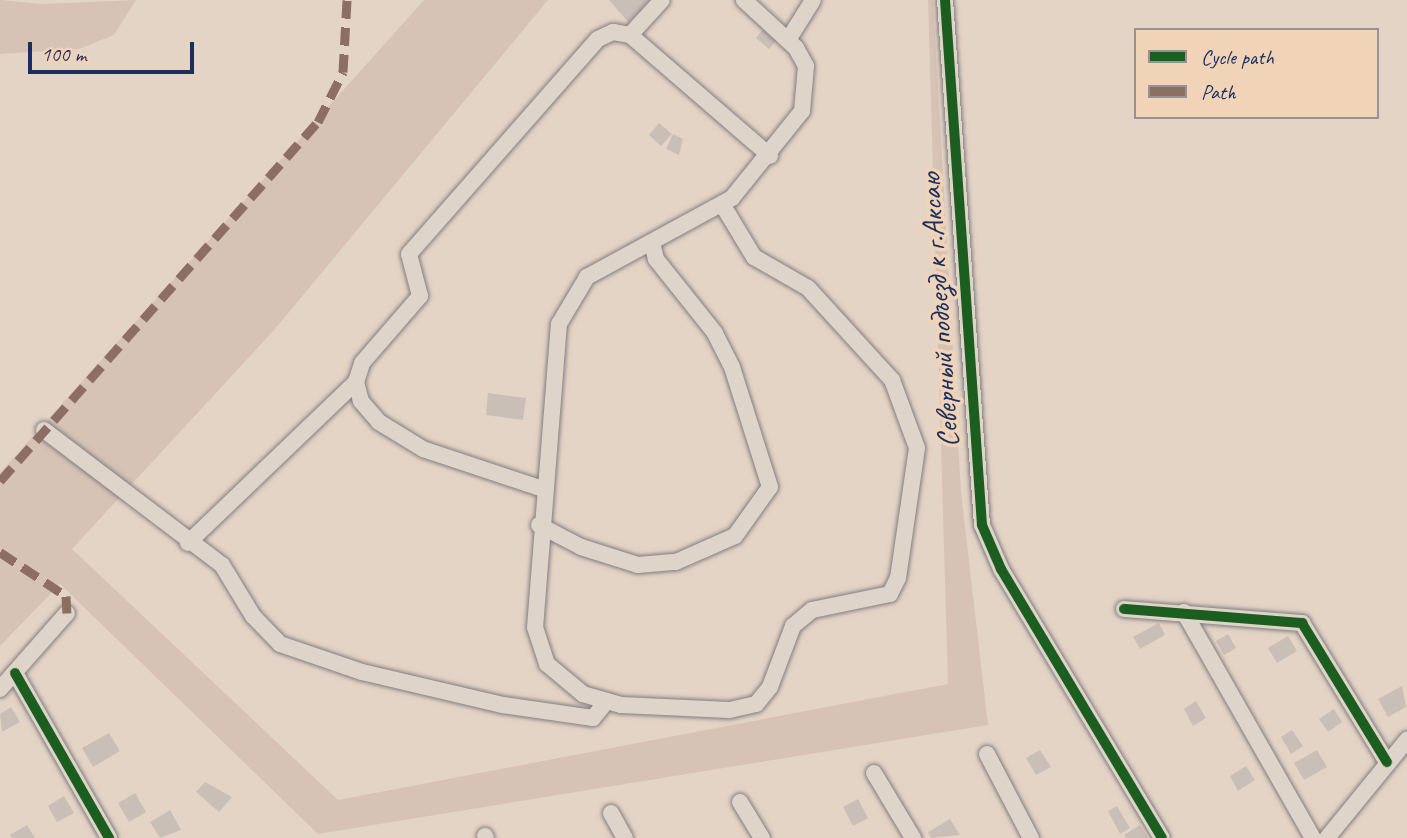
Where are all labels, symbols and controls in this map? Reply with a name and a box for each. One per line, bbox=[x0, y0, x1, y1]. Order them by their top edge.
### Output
scale bar bbox=[32, 28, 198, 72]
legend bbox=[1134, 28, 1379, 119]
text: 100 m bbox=[41, 41, 86, 67]
text: Cycle path bbox=[1201, 44, 1274, 70]
text: Path bbox=[1201, 79, 1236, 105]
street label: Северный подъезд к г.Аксаю bbox=[911, 171, 967, 449]

